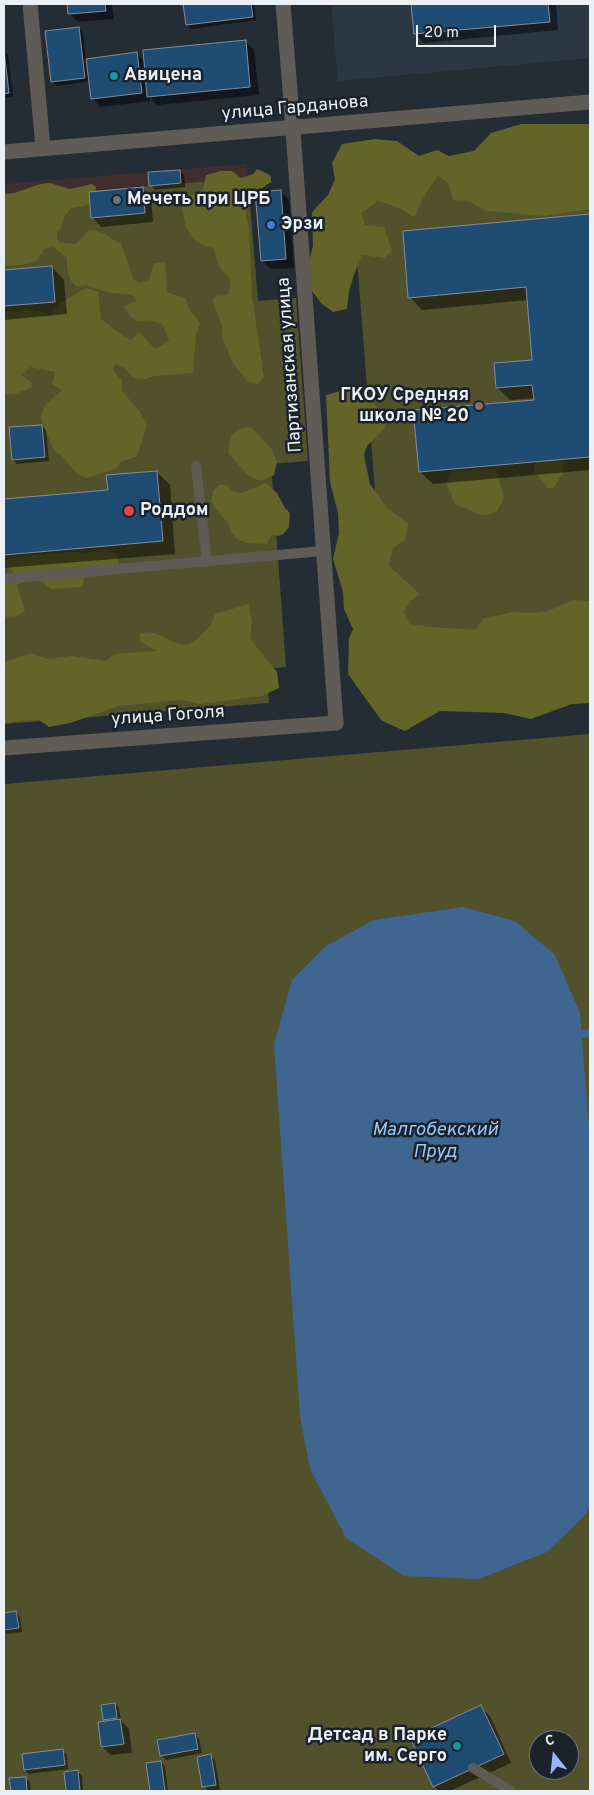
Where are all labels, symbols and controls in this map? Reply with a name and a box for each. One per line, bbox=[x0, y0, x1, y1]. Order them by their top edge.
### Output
scale bar bbox=[419, 15, 499, 47]
text: 20 m bbox=[424, 24, 459, 43]
place label: Авицена bbox=[124, 65, 202, 87]
marker: Авицена bbox=[108, 70, 120, 82]
street label: улица Гарданова bbox=[221, 92, 369, 126]
place label: Мечеть при ЦРБ bbox=[127, 189, 271, 211]
marker: Мечеть при ЦРБ bbox=[111, 194, 123, 206]
place label: Эрзи bbox=[281, 214, 324, 236]
marker: Эрзи bbox=[265, 219, 277, 231]
street label: Партизанская улица bbox=[274, 277, 308, 453]
place label: ГКОУ Средняя школа № 20 bbox=[340, 385, 469, 428]
marker: ГКОУ Средняя школа № 20 bbox=[473, 400, 485, 412]
place label: Роддом bbox=[140, 500, 208, 522]
marker: Роддом bbox=[122, 504, 136, 518]
street label: улица Гоголя bbox=[111, 702, 225, 732]
water label: Малгобекский Пруд bbox=[372, 1120, 498, 1164]
place label: Детсад в Парке им. Серго bbox=[308, 1725, 447, 1768]
north arrow bbox=[529, 1730, 579, 1780]
text: С bbox=[543, 1732, 557, 1750]
marker: Детсад в Парке им. Серго bbox=[451, 1740, 463, 1752]

